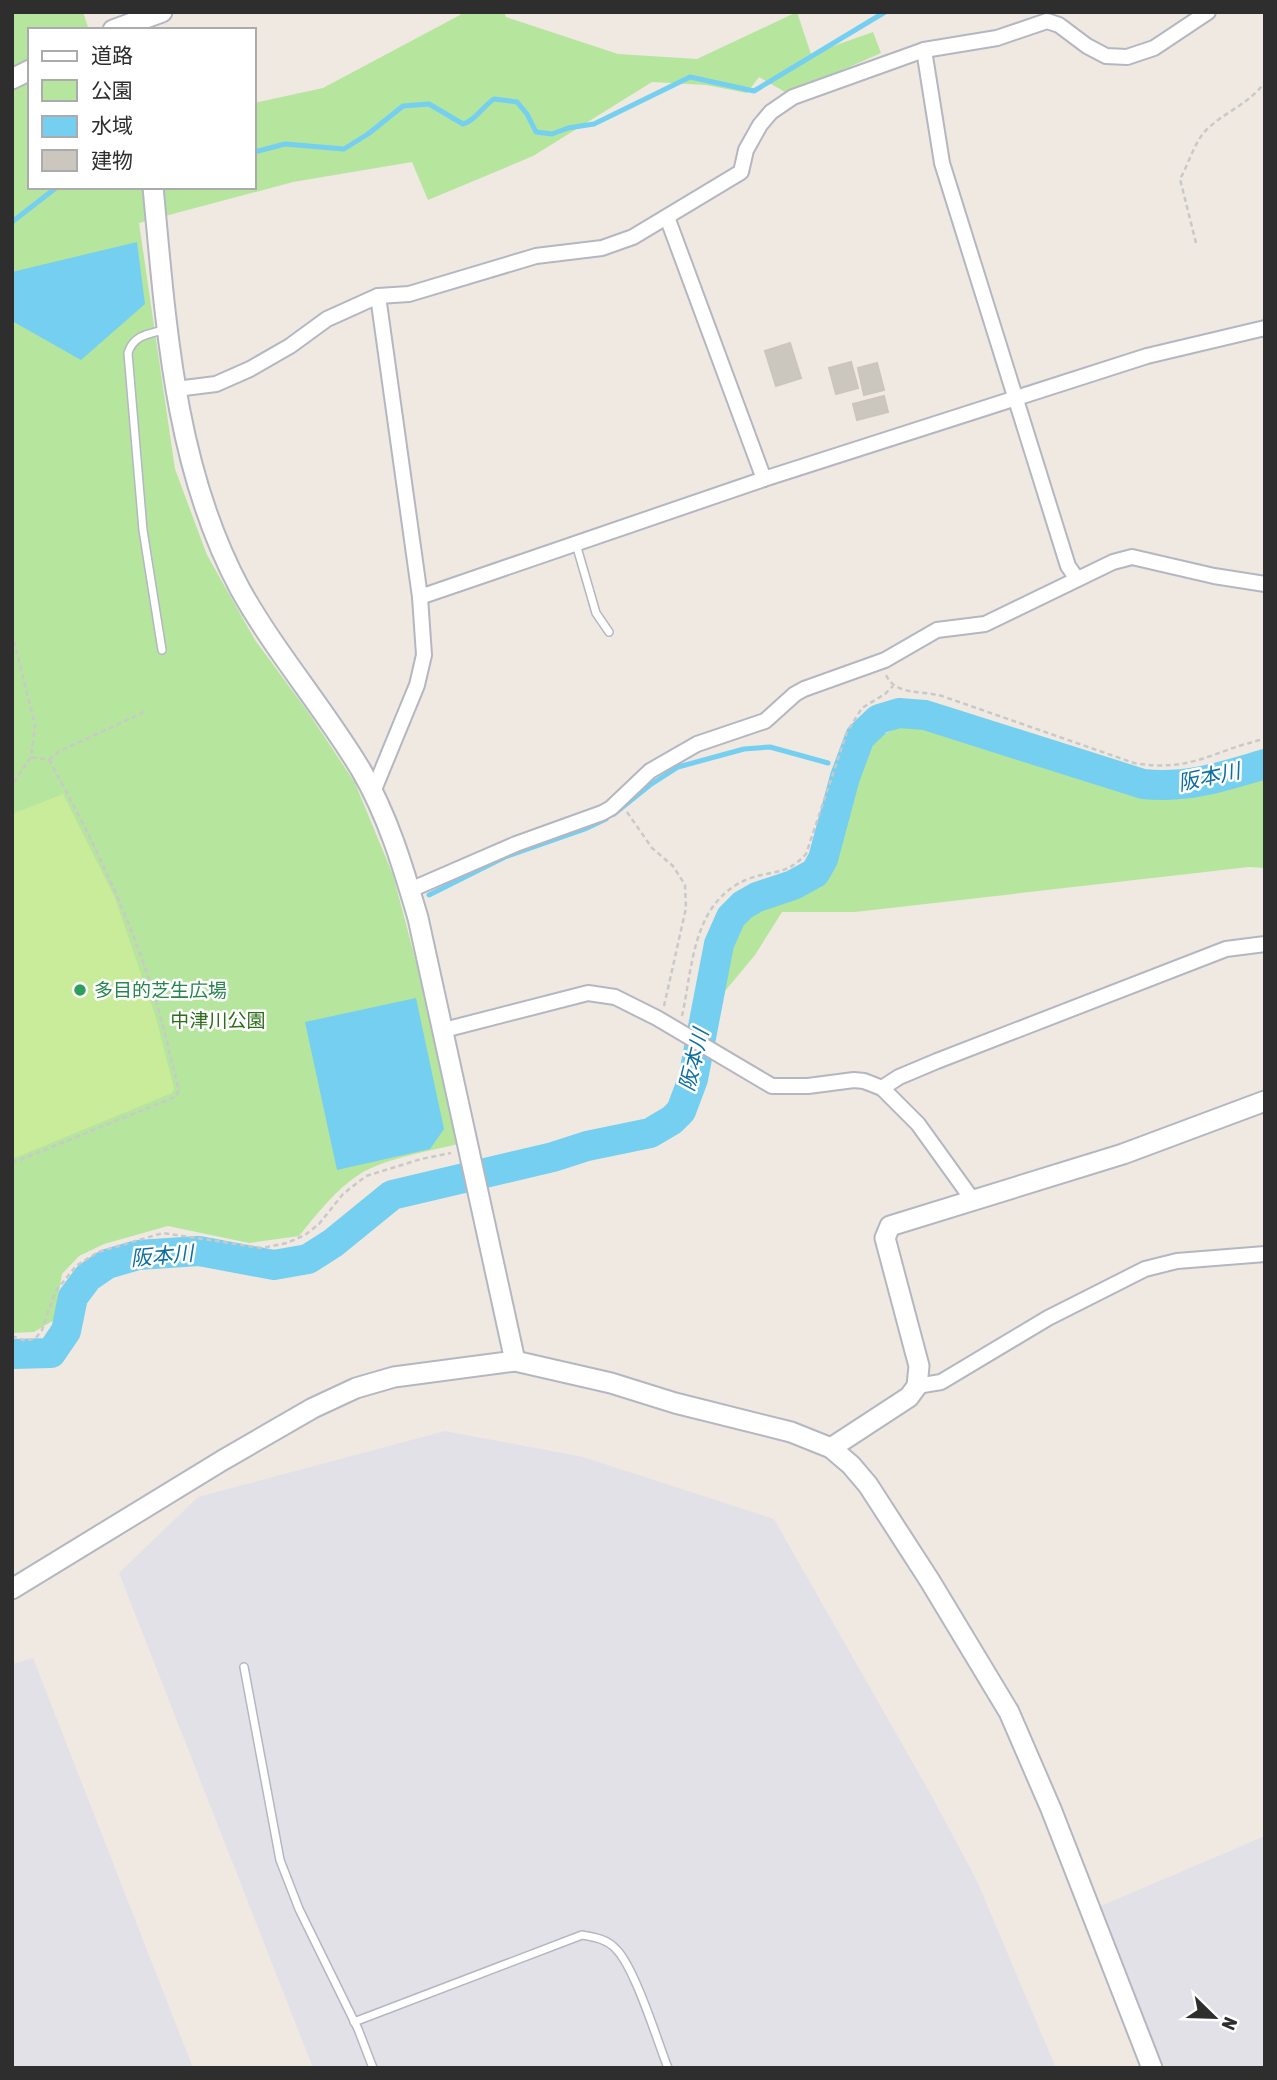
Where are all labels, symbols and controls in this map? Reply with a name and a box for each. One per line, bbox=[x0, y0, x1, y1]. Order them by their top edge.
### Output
legend bbox=[28, 28, 256, 189]
text: 道路 bbox=[91, 43, 133, 67]
text: 公園 bbox=[91, 78, 133, 102]
text: 水域 bbox=[91, 113, 133, 137]
text: 建物 bbox=[91, 148, 133, 172]
water label: 阪本川 bbox=[1175, 757, 1244, 794]
place label: 多目的芝生広場 bbox=[94, 979, 227, 1001]
marker: 多目的芝生広場 bbox=[72, 982, 88, 998]
park label: 中津川公園 bbox=[170, 1009, 266, 1031]
water label: 阪本川 bbox=[674, 1024, 713, 1093]
water label: 阪本川 bbox=[129, 1240, 196, 1270]
north arrow bbox=[1179, 1982, 1249, 2052]
text: N bbox=[1217, 2014, 1242, 2033]

